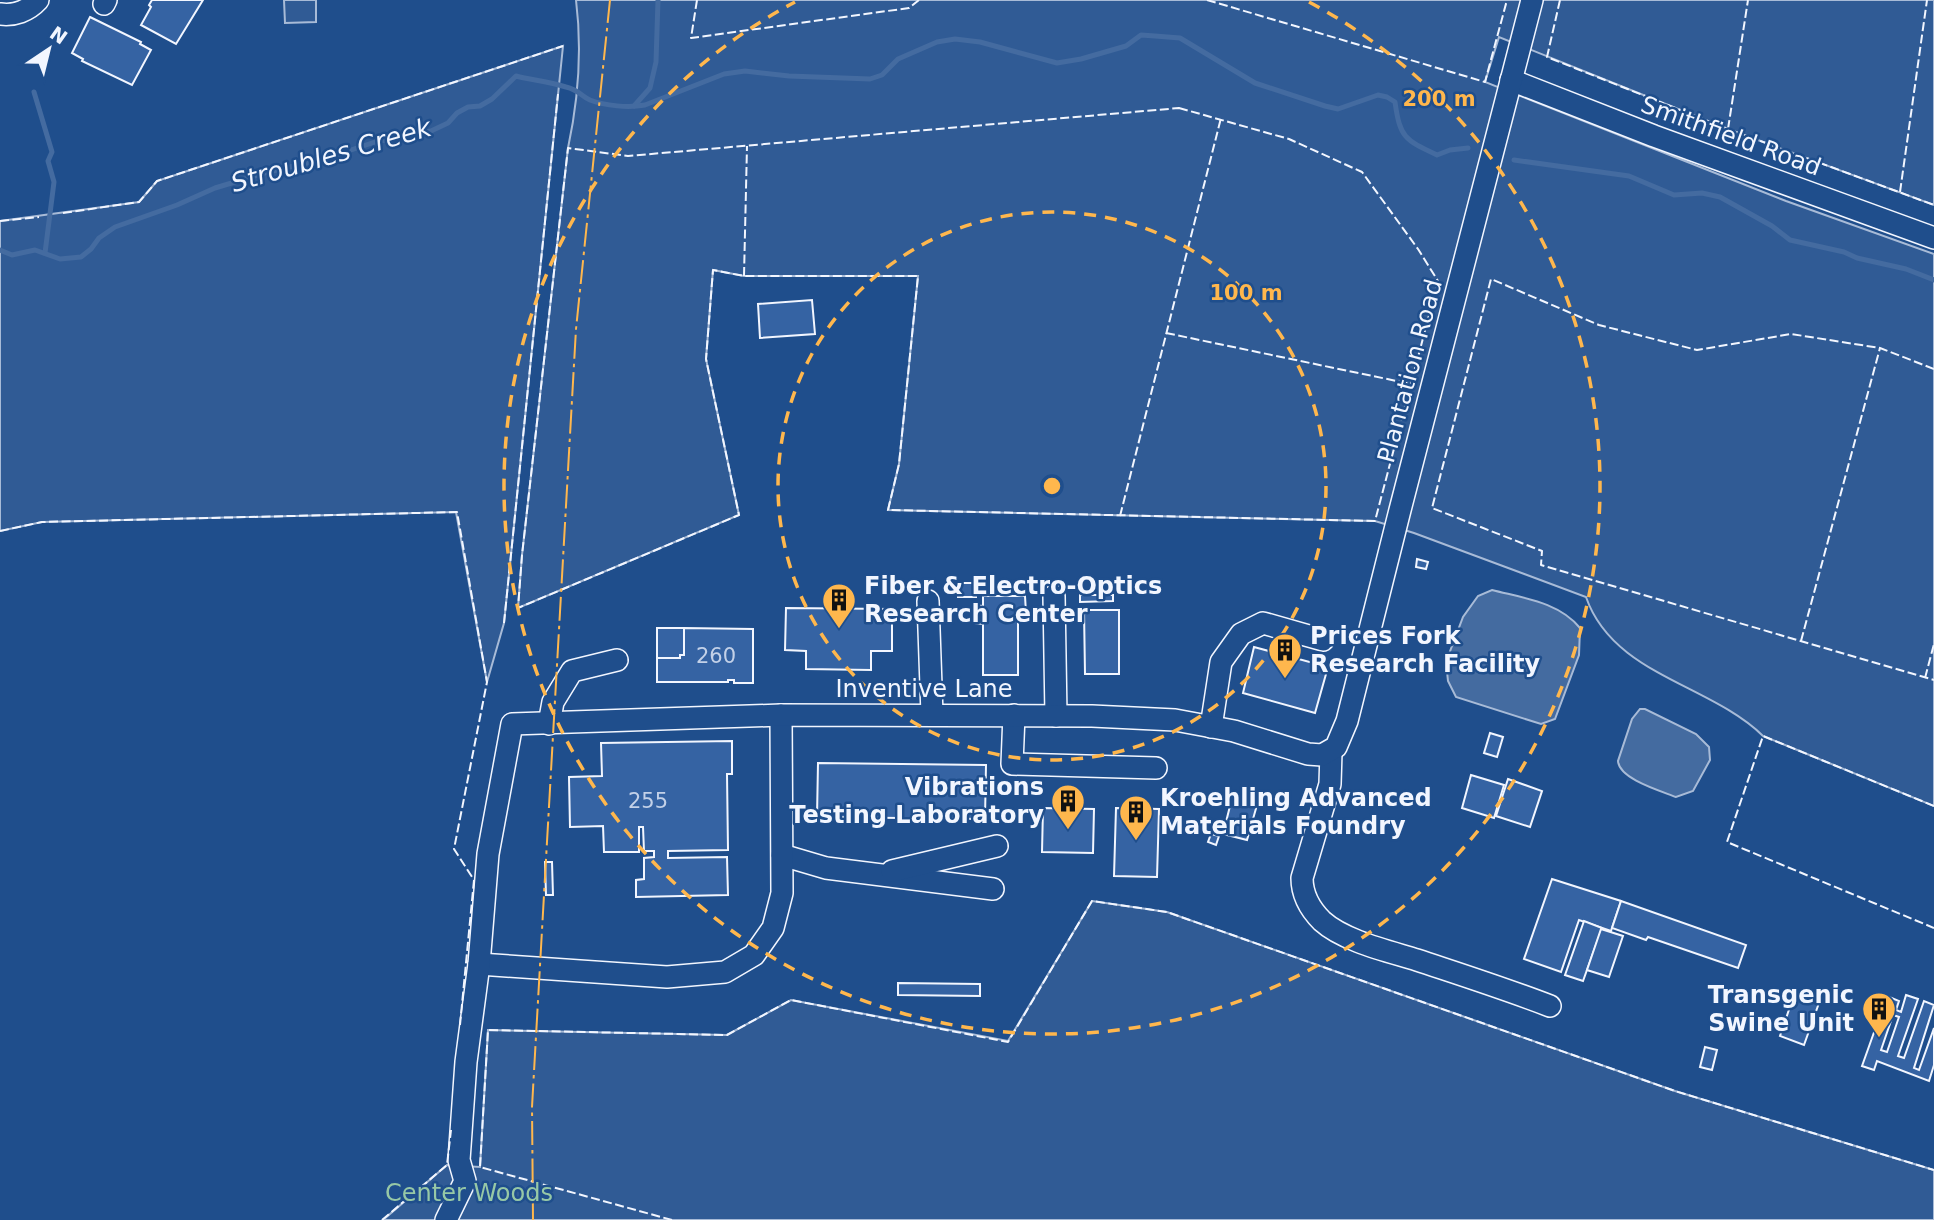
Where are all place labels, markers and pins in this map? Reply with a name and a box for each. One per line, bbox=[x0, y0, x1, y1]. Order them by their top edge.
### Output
centre of rings bbox=[1040, 474, 1064, 498]
place label: Fiber & Electro-Optics Research Center bbox=[864, 572, 1162, 628]
building icon: Fiber & Electro-Optics Research Center bbox=[820, 581, 858, 630]
place label: Prices Fork Research Facility bbox=[1310, 622, 1541, 678]
building icon: Prices Fork Research Facility bbox=[1266, 631, 1304, 680]
place label: Vibrations Testing Laboratory bbox=[789, 773, 1044, 829]
building icon: Vibrations Testing Laboratory bbox=[1049, 782, 1087, 831]
place label: Kroehling Advanced Materials Foundry bbox=[1160, 784, 1432, 840]
building icon: Kroehling Advanced Materials Foundry bbox=[1117, 793, 1155, 842]
place label: Transgenic Swine Unit bbox=[1708, 981, 1854, 1037]
building icon: Transgenic Swine Unit bbox=[1860, 990, 1898, 1039]

